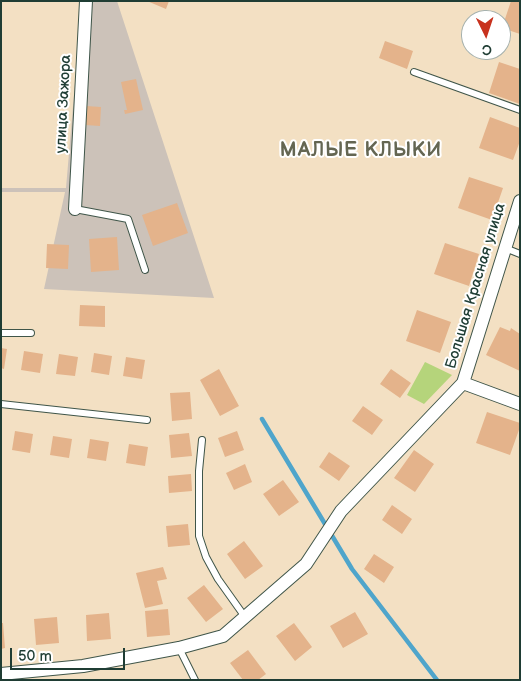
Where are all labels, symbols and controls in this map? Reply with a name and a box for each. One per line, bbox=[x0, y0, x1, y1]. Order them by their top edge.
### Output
north arrow bbox=[461, 10, 511, 60]
text: С bbox=[482, 41, 492, 58]
street label: улица Зажора bbox=[52, 54, 76, 154]
district label: МАЛЫЕ КЛЫКИ bbox=[278, 139, 444, 163]
street label: Большая Красная улица bbox=[442, 201, 510, 371]
scale bar bbox=[12, 638, 128, 670]
text: 50 m bbox=[18, 647, 52, 666]

